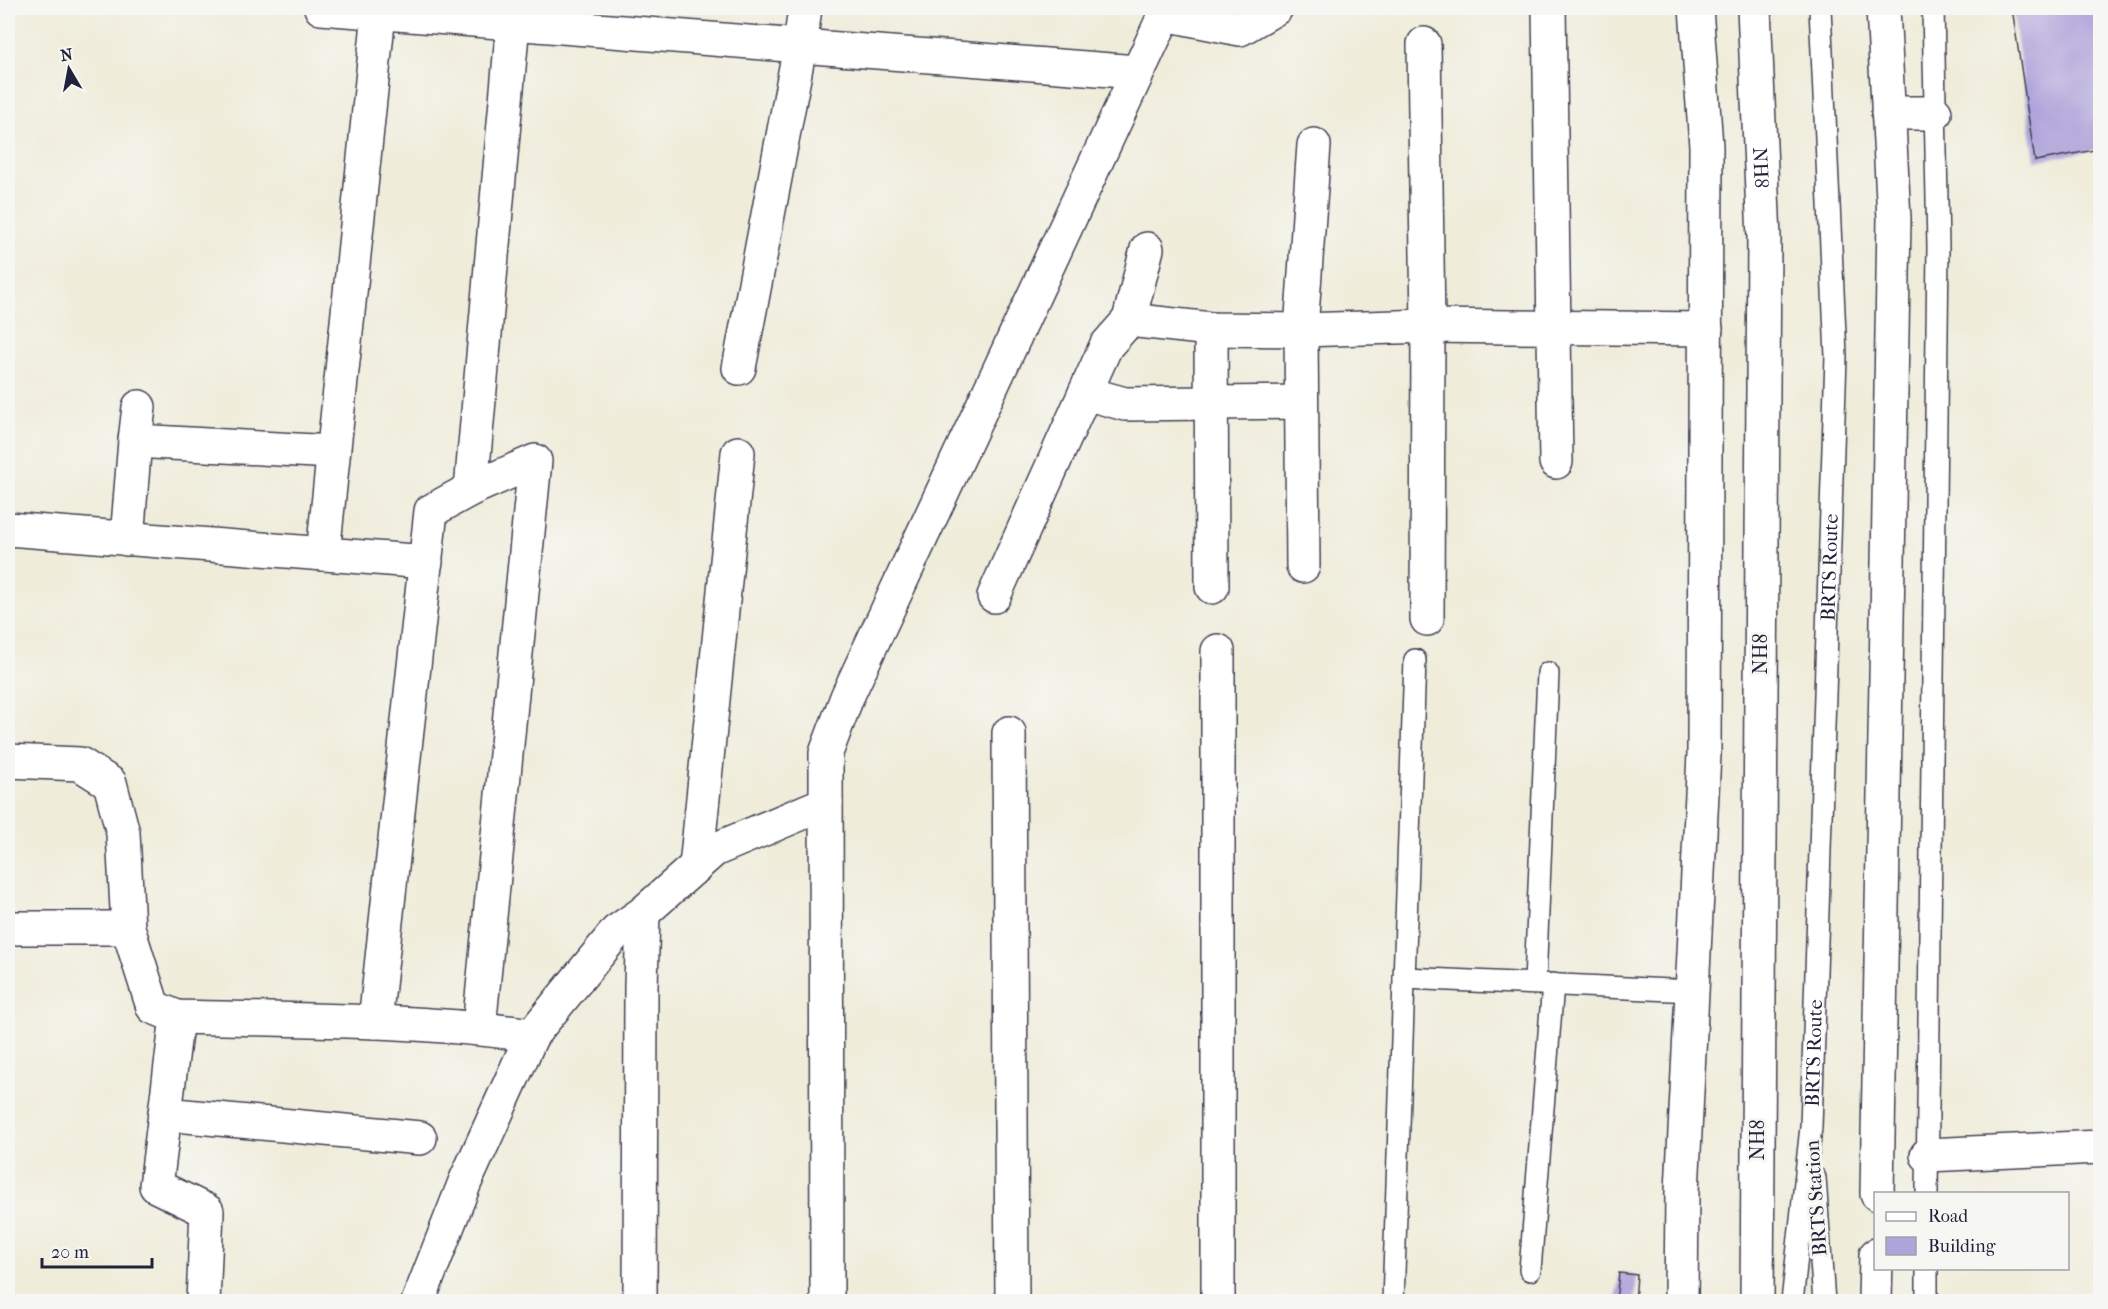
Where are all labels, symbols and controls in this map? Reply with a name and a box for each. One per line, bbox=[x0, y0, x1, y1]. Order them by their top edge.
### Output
north arrow bbox=[39, 39, 99, 99]
text: N bbox=[59, 44, 75, 65]
street label: NH8 bbox=[1749, 147, 1773, 189]
street label: BRTS Route bbox=[1816, 513, 1842, 621]
street label: NH8 bbox=[1749, 633, 1772, 675]
street label: BRTS Route bbox=[1800, 999, 1827, 1107]
street label: NH8 bbox=[1746, 1119, 1769, 1161]
street label: BRTS Station bbox=[1800, 1139, 1832, 1257]
legend bbox=[1874, 1192, 2069, 1270]
text: Road bbox=[1928, 1206, 1968, 1227]
scale bar bbox=[42, 1231, 152, 1269]
text: Building bbox=[1928, 1236, 1996, 1257]
text: 20 m bbox=[51, 1242, 89, 1263]

